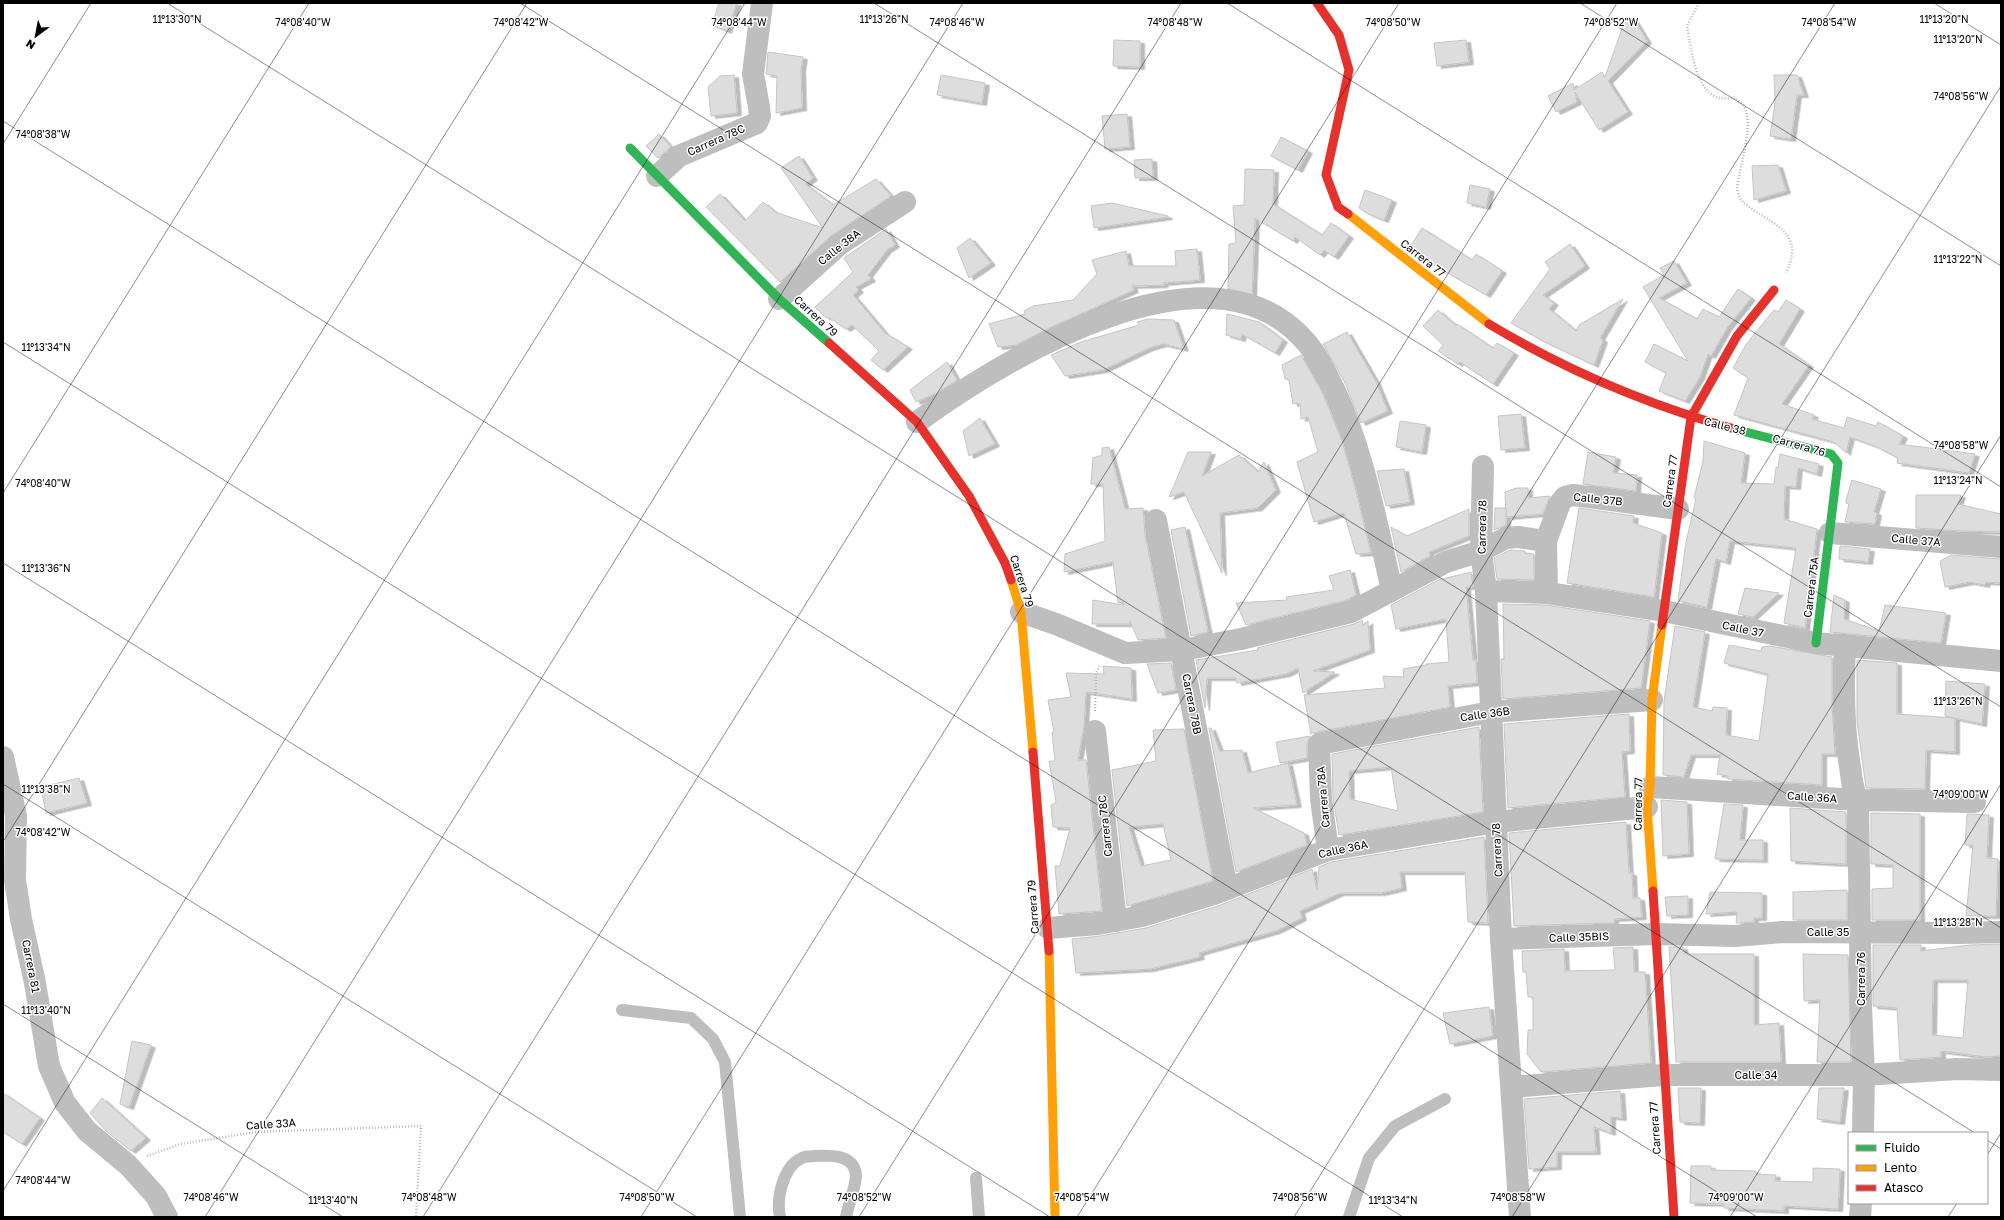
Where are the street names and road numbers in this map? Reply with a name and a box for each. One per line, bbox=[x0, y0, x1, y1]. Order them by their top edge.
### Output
street label: Carrera 78C bbox=[685, 121, 747, 158]
street label: Calle 38A bbox=[815, 226, 863, 267]
street label: Carrera 77 bbox=[1398, 236, 1448, 279]
street label: Carrera 79 bbox=[792, 293, 841, 339]
street label: Calle 38 bbox=[1703, 414, 1748, 437]
street label: Carrera 76 bbox=[1771, 431, 1827, 458]
street label: Carrera 77 bbox=[1659, 453, 1680, 508]
street label: Calle 37B bbox=[1573, 489, 1623, 508]
street label: Carrera 78 bbox=[1475, 499, 1488, 554]
street label: Calle 37A bbox=[1891, 531, 1942, 548]
street label: Carrera 79 bbox=[1008, 553, 1037, 609]
street label: Carrera 75A bbox=[1800, 555, 1821, 618]
street label: Calle 37 bbox=[1721, 618, 1765, 639]
street label: Carrera 78B bbox=[1180, 672, 1205, 735]
street label: Calle 36B bbox=[1459, 704, 1511, 723]
street label: Carrera 78A bbox=[1313, 765, 1332, 828]
street label: Carrera 77 bbox=[1631, 777, 1644, 831]
street label: Calle 36A bbox=[1787, 788, 1838, 805]
street label: Carrera 78C bbox=[1095, 795, 1114, 857]
street label: Carrera 78 bbox=[1489, 822, 1504, 877]
street label: Calle 36A bbox=[1317, 837, 1369, 860]
street label: Carrera 79 bbox=[1024, 880, 1041, 935]
street label: Calle 35 bbox=[1807, 925, 1849, 938]
street label: Calle 35BIS bbox=[1549, 929, 1609, 944]
street label: Carrera 81 bbox=[20, 938, 43, 994]
street label: Carrera 76 bbox=[1854, 952, 1867, 1006]
street label: Calle 34 bbox=[1735, 1068, 1778, 1081]
street label: Carrera 77 bbox=[1646, 1101, 1663, 1155]
street label: Calle 33A bbox=[246, 1115, 297, 1132]

